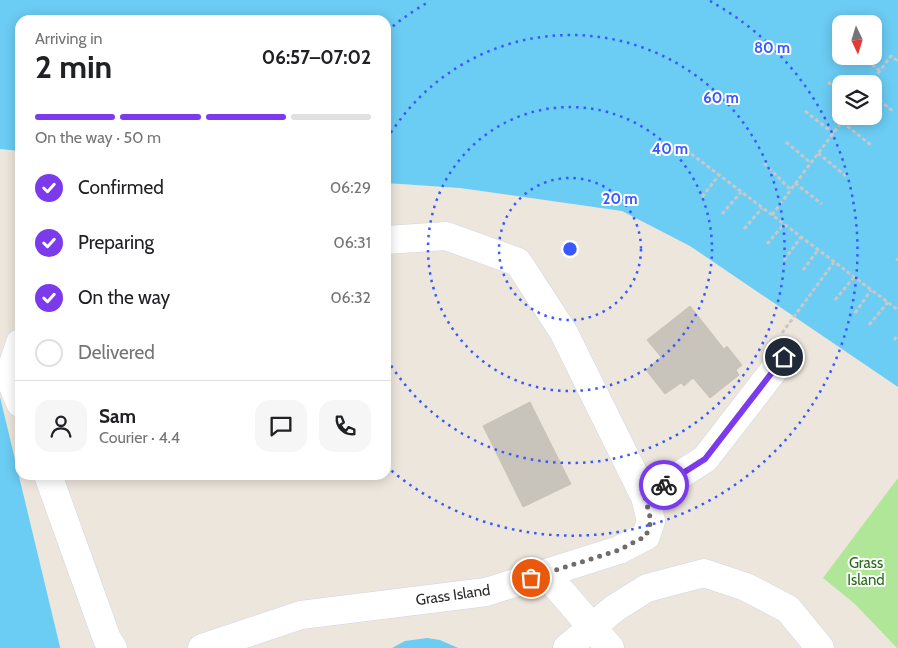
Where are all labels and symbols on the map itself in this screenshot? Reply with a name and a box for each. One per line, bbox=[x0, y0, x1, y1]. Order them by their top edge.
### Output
north arrow bbox=[832, 15, 882, 65]
text: 80 m bbox=[754, 39, 790, 57]
text: 60 m bbox=[703, 89, 739, 107]
text: 40 m bbox=[652, 140, 688, 158]
text: 20 m bbox=[603, 190, 637, 208]
centre of rings bbox=[561, 240, 579, 258]
pin bbox=[763, 336, 805, 378]
courier bbox=[639, 460, 689, 510]
park label: Grass Island bbox=[847, 554, 885, 589]
pin bbox=[510, 557, 552, 599]
street label: Grass Island bbox=[415, 581, 491, 609]

